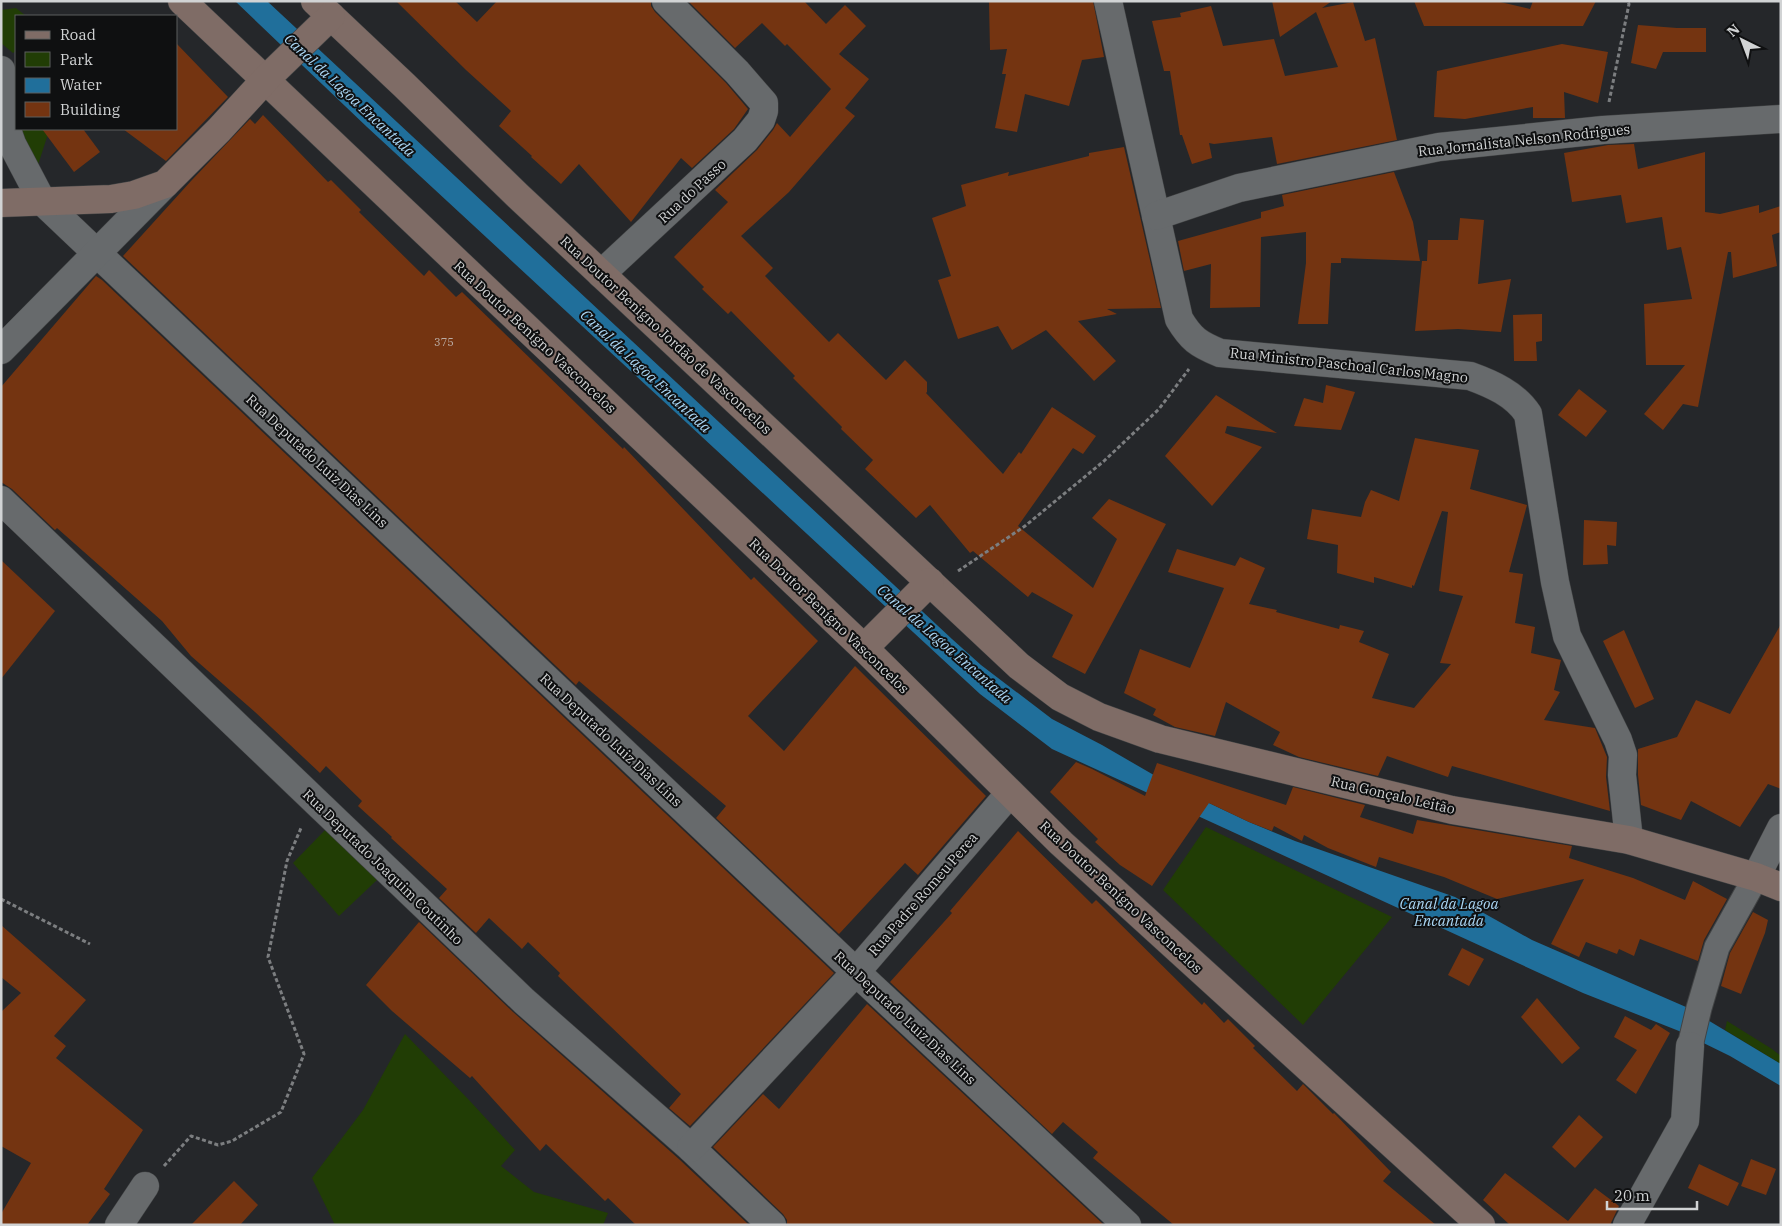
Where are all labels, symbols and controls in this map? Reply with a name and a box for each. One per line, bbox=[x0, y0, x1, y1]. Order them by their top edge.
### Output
legend bbox=[15, 15, 178, 130]
north arrow bbox=[1717, 15, 1767, 65]
text: N bbox=[1723, 20, 1743, 41]
text: Road bbox=[60, 25, 96, 44]
water label: Canal da Lagoa Encantada bbox=[280, 29, 420, 161]
text: Park bbox=[60, 50, 93, 69]
text: Water bbox=[60, 75, 102, 94]
text: Building bbox=[60, 100, 120, 119]
street label: Rua Jornalista Nelson Rodrigues bbox=[1417, 120, 1631, 160]
street label: Rua do Passo bbox=[654, 155, 730, 227]
street label: Rua Doutor Benigno Jordão de Vasconcelos bbox=[556, 232, 776, 438]
street label: Rua Doutor Benígno Vasconcelos bbox=[450, 257, 620, 417]
water label: Canal da Lagoa Encantada bbox=[576, 305, 716, 437]
house number: 375 bbox=[434, 335, 454, 349]
street label: Rua Ministro Paschoal Carlos Magno bbox=[1229, 344, 1469, 386]
street label: Rua Deputado Luiz Dias Lins bbox=[242, 390, 392, 532]
street label: Rua Doutor Benígno Vasconcelos bbox=[745, 535, 913, 698]
water label: Canal da Lagoa Encantada bbox=[874, 580, 1017, 708]
street label: Rua Deputado Luiz Dias Lins bbox=[536, 669, 686, 811]
street label: Rua Gonçalo Leitão bbox=[1329, 772, 1457, 818]
street label: Rua Deputado Joaquim Coutinho bbox=[299, 785, 467, 949]
street label: Rua Doutor Benígno Vasconcelos bbox=[1036, 817, 1206, 977]
street label: Rua Padre Romeu Perea bbox=[864, 828, 982, 959]
water label: Canal da Lagoa Encantada bbox=[1399, 894, 1499, 930]
street label: Rua Deputado Luiz Dias Lins bbox=[830, 947, 980, 1089]
scale bar bbox=[1607, 1178, 1697, 1210]
text: 20 m bbox=[1614, 1186, 1650, 1205]

